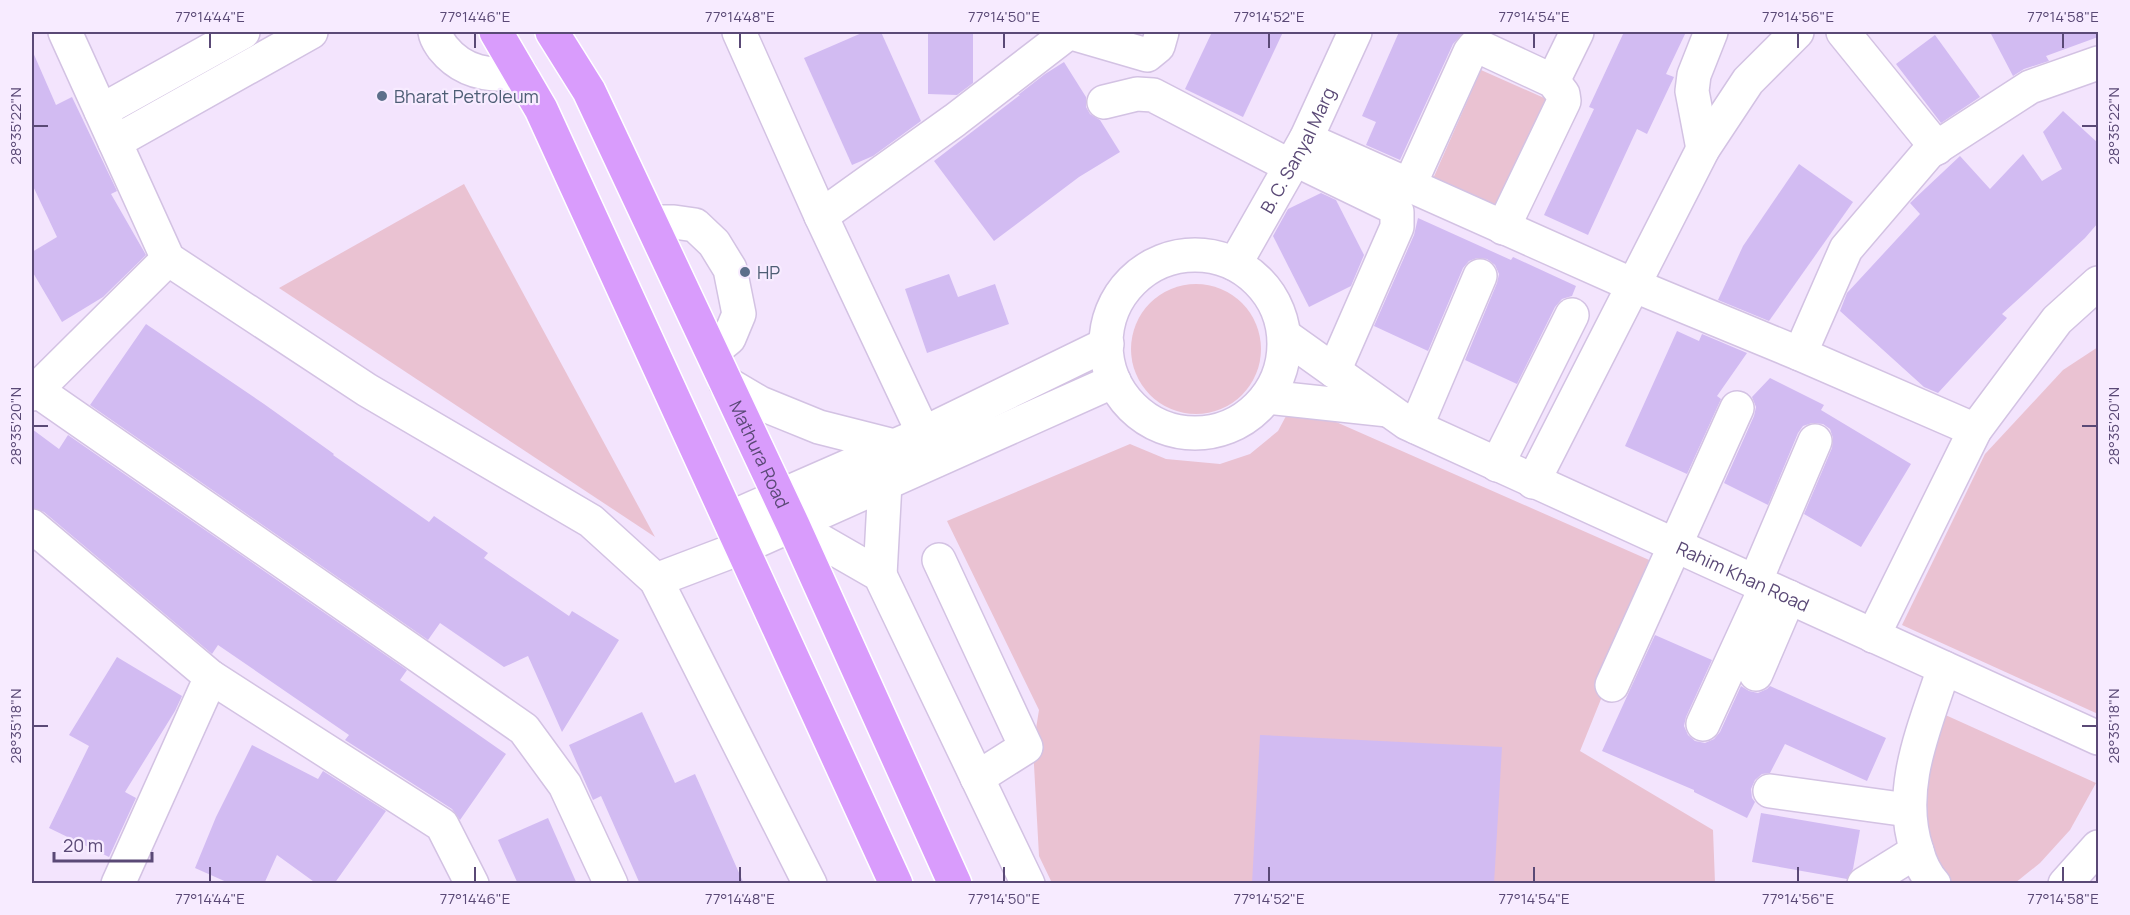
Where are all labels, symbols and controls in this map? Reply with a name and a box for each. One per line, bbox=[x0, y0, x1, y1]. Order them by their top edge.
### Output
text: 77°14'44"E bbox=[175, 6, 245, 27]
text: 77°14'46"E bbox=[440, 6, 510, 27]
text: 77°14'48"E bbox=[705, 6, 775, 27]
text: 77°14'50"E bbox=[968, 6, 1040, 27]
text: 77°14'52"E bbox=[1234, 6, 1304, 27]
text: 77°14'54"E bbox=[1498, 6, 1570, 27]
text: 77°14'56"E bbox=[1762, 6, 1834, 27]
text: 77°14'58"E bbox=[2027, 6, 2099, 27]
street label: B. C. Sanyal Marg bbox=[1254, 83, 1340, 217]
place label: Bharat Petroleum bbox=[394, 84, 539, 108]
text: 28°35'22"N bbox=[5, 87, 26, 165]
text: 28°35'22"N bbox=[2103, 87, 2124, 165]
marker: Bharat Petroleum bbox=[375, 89, 389, 103]
place label: HP bbox=[757, 260, 780, 284]
marker: HP bbox=[738, 265, 752, 279]
text: 28°35'20"N bbox=[5, 387, 26, 465]
text: 28°35'20"N bbox=[2103, 387, 2124, 465]
street label: Mathura Road bbox=[724, 397, 795, 512]
street label: Rahim Khan Road bbox=[1673, 535, 1813, 617]
text: 28°35'18"N bbox=[5, 689, 26, 763]
text: 28°35'18"N bbox=[2103, 689, 2124, 763]
scale bar bbox=[54, 825, 152, 863]
text: 20 m bbox=[63, 833, 103, 857]
text: 77°14'44"E bbox=[175, 888, 245, 909]
text: 77°14'46"E bbox=[440, 888, 510, 909]
text: 77°14'48"E bbox=[705, 888, 775, 909]
text: 77°14'50"E bbox=[968, 888, 1040, 909]
text: 77°14'52"E bbox=[1234, 888, 1304, 909]
text: 77°14'54"E bbox=[1498, 888, 1570, 909]
text: 77°14'56"E bbox=[1762, 888, 1834, 909]
text: 77°14'58"E bbox=[2027, 888, 2099, 909]

